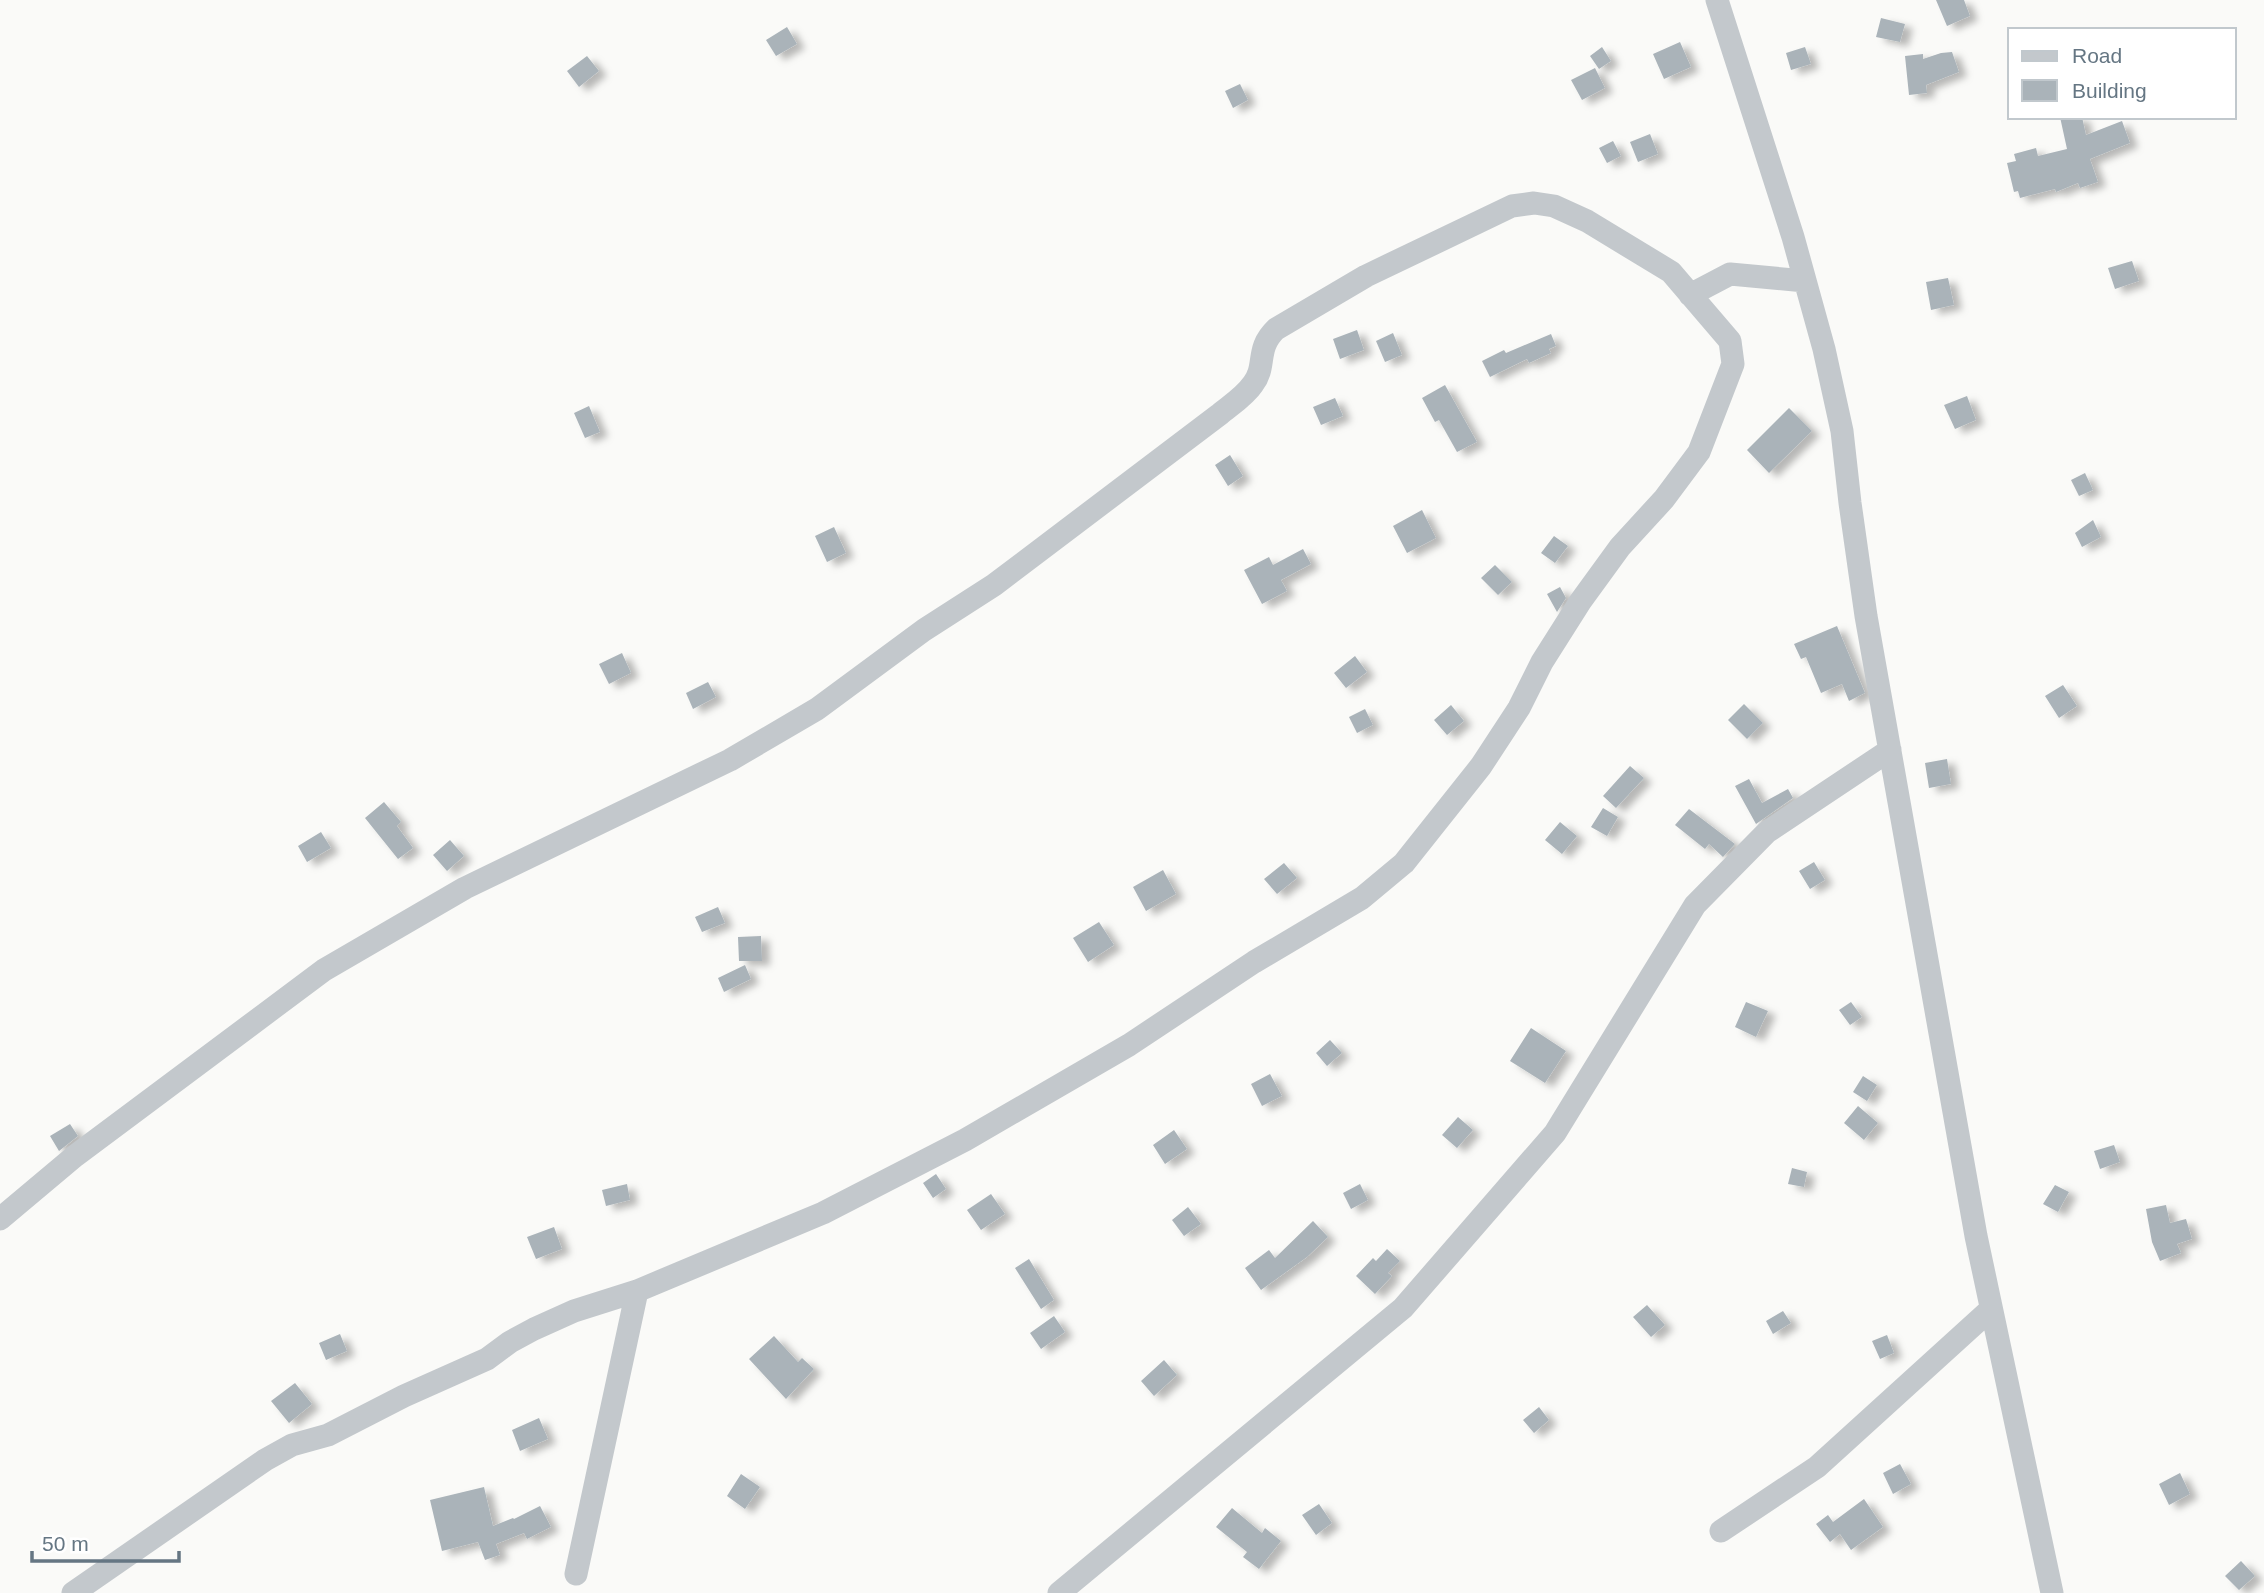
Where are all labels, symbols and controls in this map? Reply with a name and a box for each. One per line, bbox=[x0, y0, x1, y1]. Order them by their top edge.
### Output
legend bbox=[2008, 28, 2236, 119]
text: Road bbox=[2072, 44, 2122, 67]
text: Building bbox=[2072, 79, 2147, 102]
scale bar bbox=[32, 1520, 178, 1564]
text: 50 m bbox=[42, 1532, 89, 1555]

